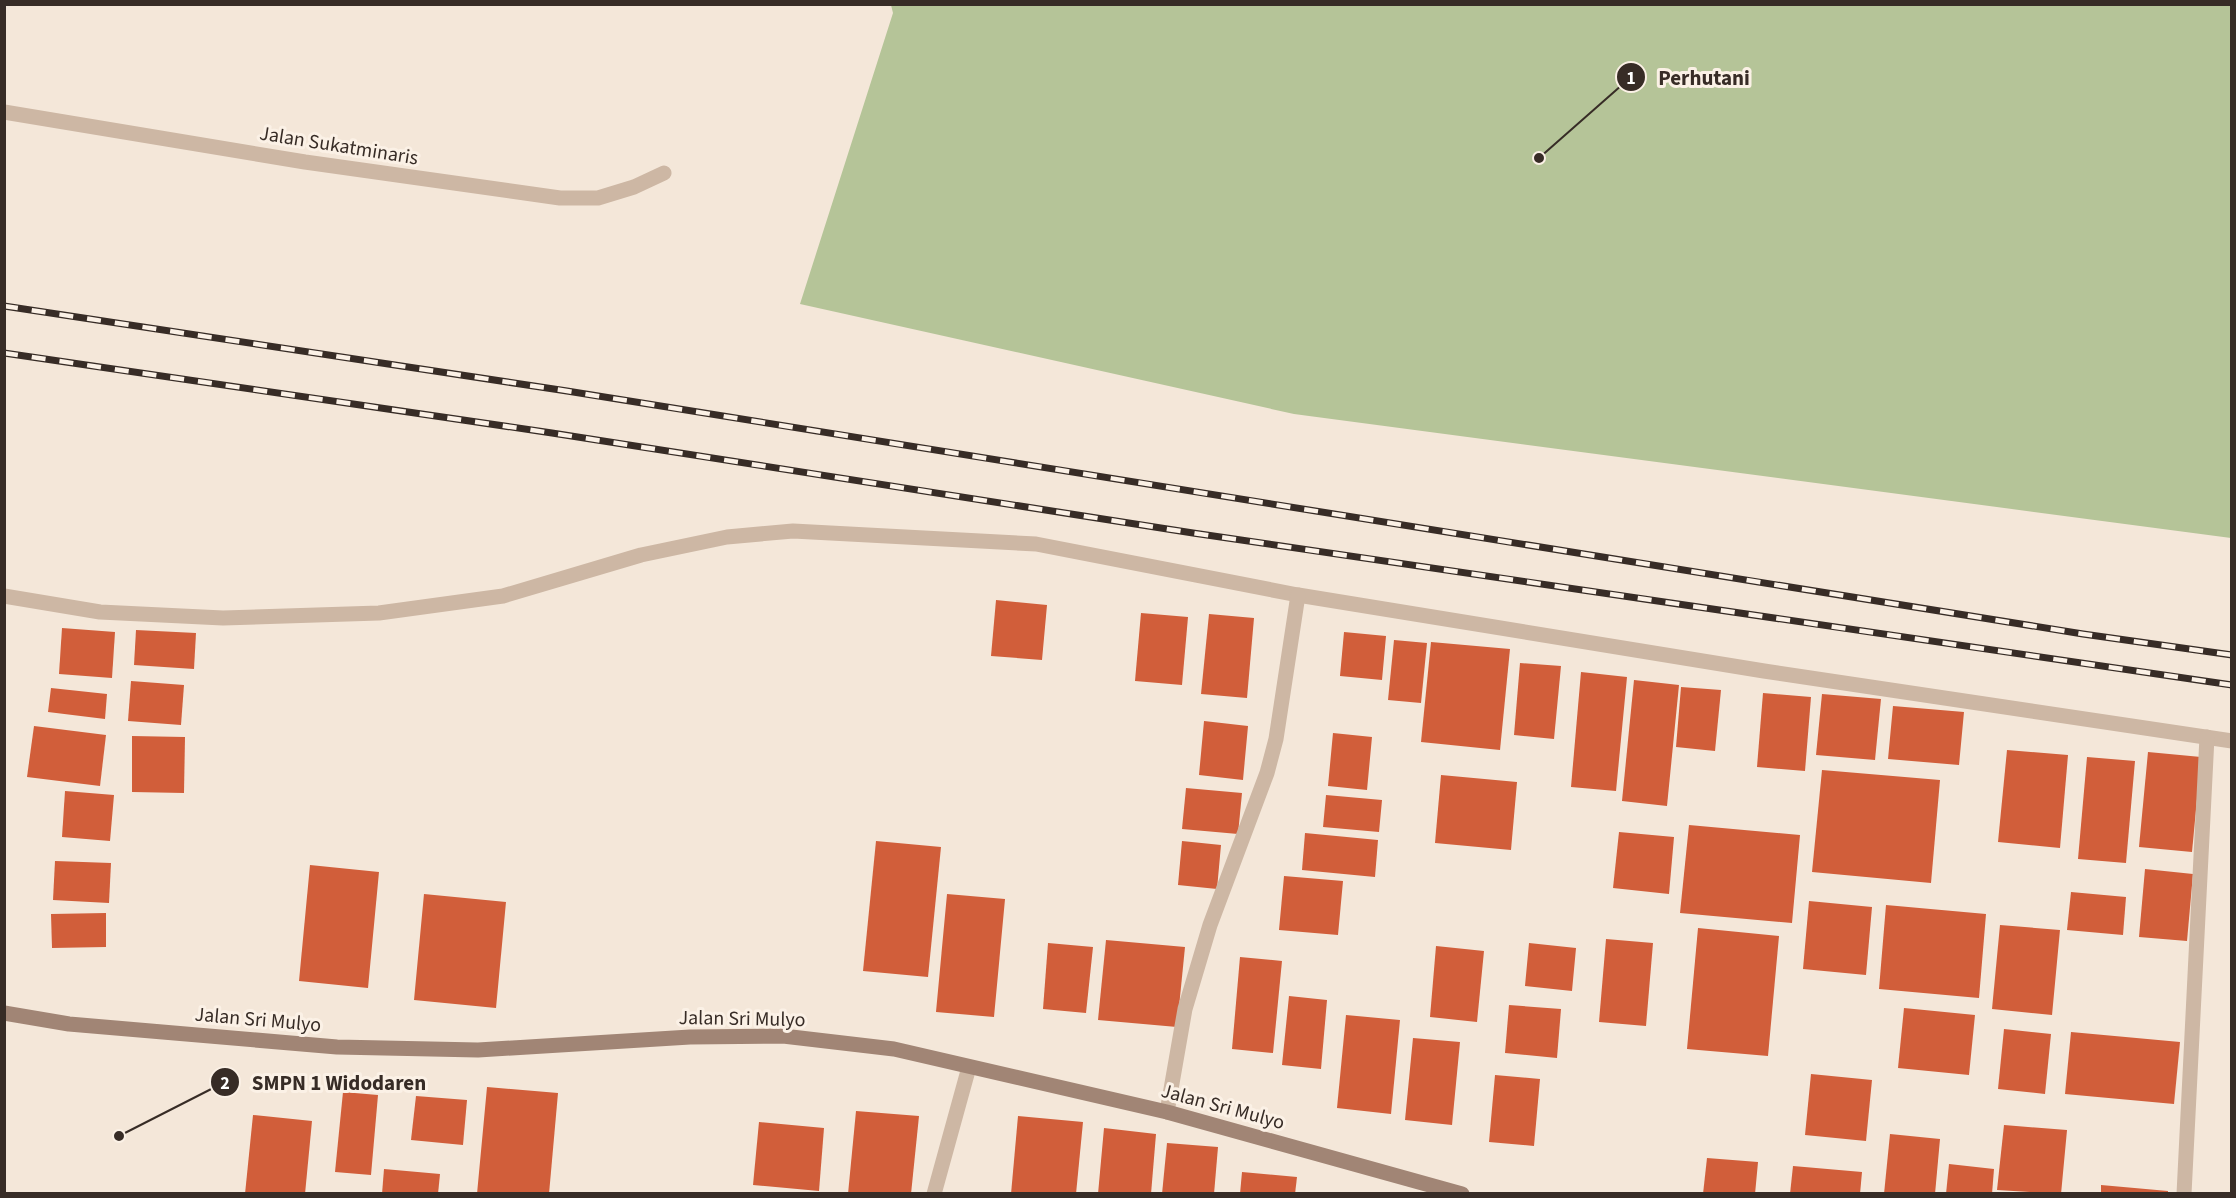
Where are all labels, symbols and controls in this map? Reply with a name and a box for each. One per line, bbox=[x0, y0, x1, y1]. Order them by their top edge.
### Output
callout: Perhutani bbox=[1616, 58, 1762, 97]
text: Perhutani bbox=[1658, 63, 1750, 93]
text: 1 bbox=[1626, 66, 1636, 91]
street label: Jalan Sukatminaris bbox=[257, 120, 420, 172]
street label: Jalan Sri Mulyo bbox=[193, 1001, 322, 1039]
street label: Jalan Sri Mulyo bbox=[678, 1004, 806, 1034]
callout: SMPN 1 Widodaren bbox=[210, 1063, 438, 1102]
text: SMPN 1 Widodaren bbox=[252, 1068, 426, 1098]
text: 2 bbox=[220, 1071, 230, 1096]
street label: Jalan Sri Mulyo bbox=[1158, 1077, 1288, 1137]

